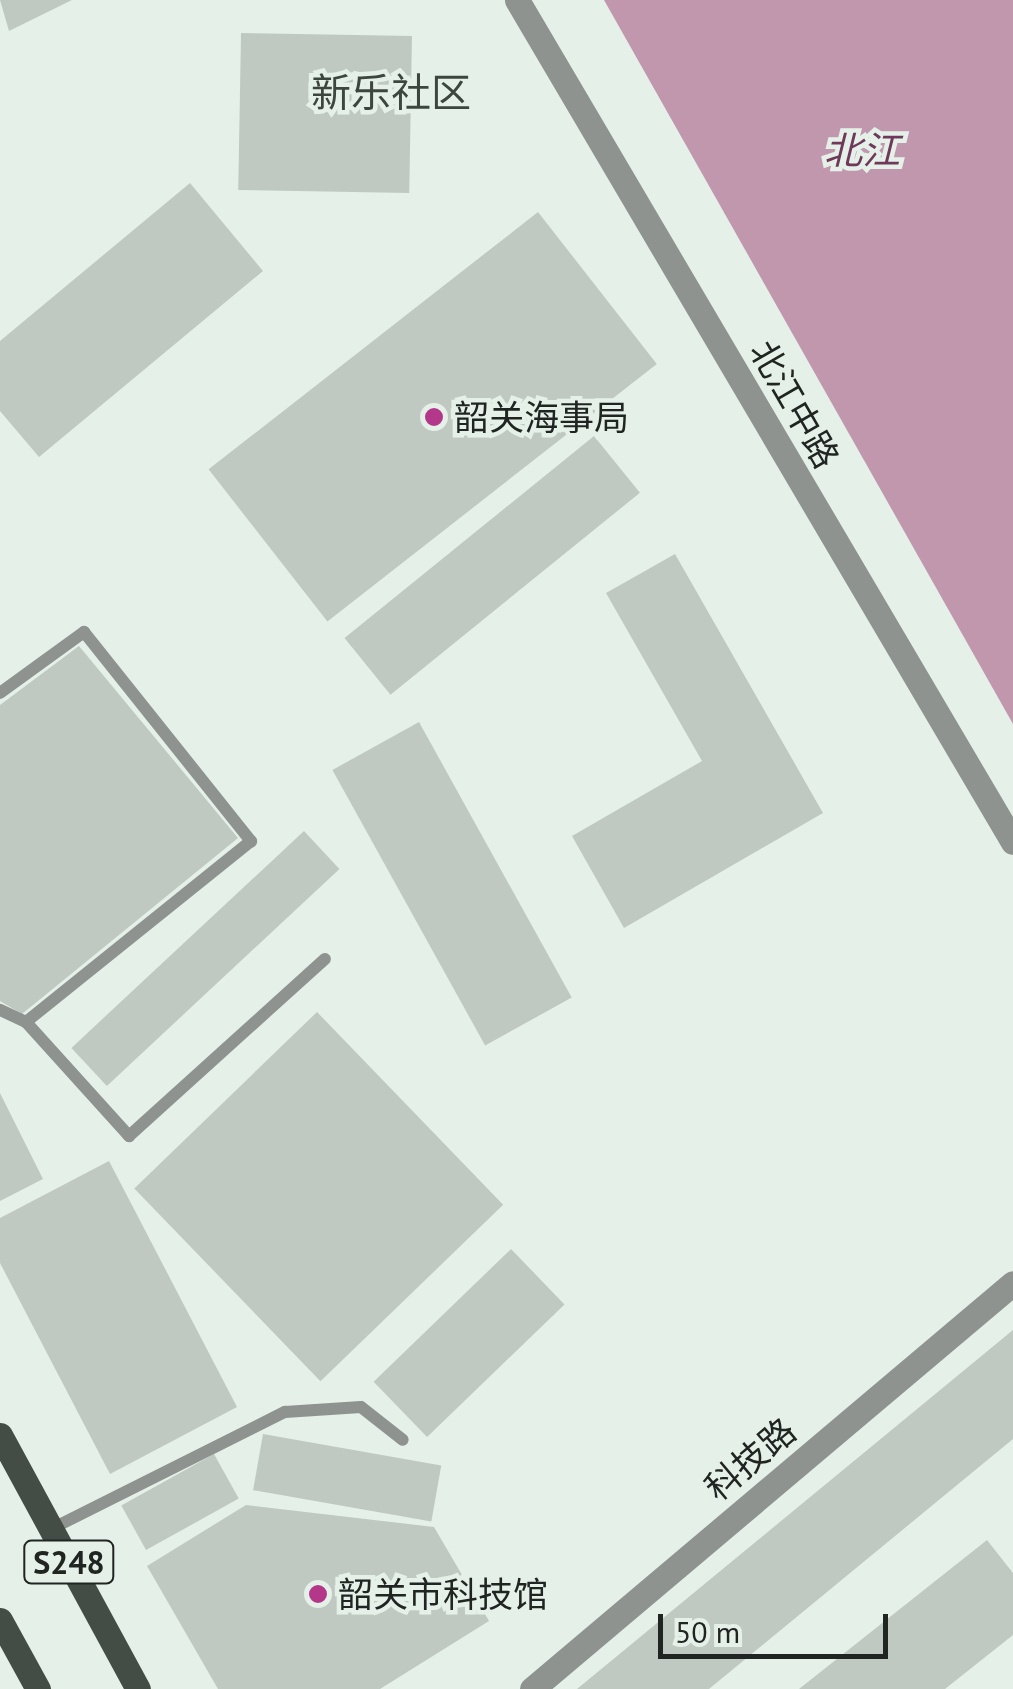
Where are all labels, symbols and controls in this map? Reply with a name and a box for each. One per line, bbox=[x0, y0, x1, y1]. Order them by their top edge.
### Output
district label: 新乐社区 bbox=[311, 68, 471, 116]
water label: 北江 bbox=[824, 127, 900, 173]
street label: 北江中路 bbox=[742, 333, 848, 475]
place label: 韶关海事局 bbox=[454, 396, 629, 438]
marker: 韶关海事局 bbox=[423, 406, 445, 428]
street label: 科技路 bbox=[696, 1409, 804, 1509]
road number: S248 bbox=[22, 1535, 116, 1589]
place label: 韶关市科技馆 bbox=[338, 1573, 548, 1615]
marker: 韶关市科技馆 bbox=[307, 1583, 329, 1605]
scale bar bbox=[663, 1594, 893, 1656]
text: 50 m bbox=[675, 1612, 740, 1651]

